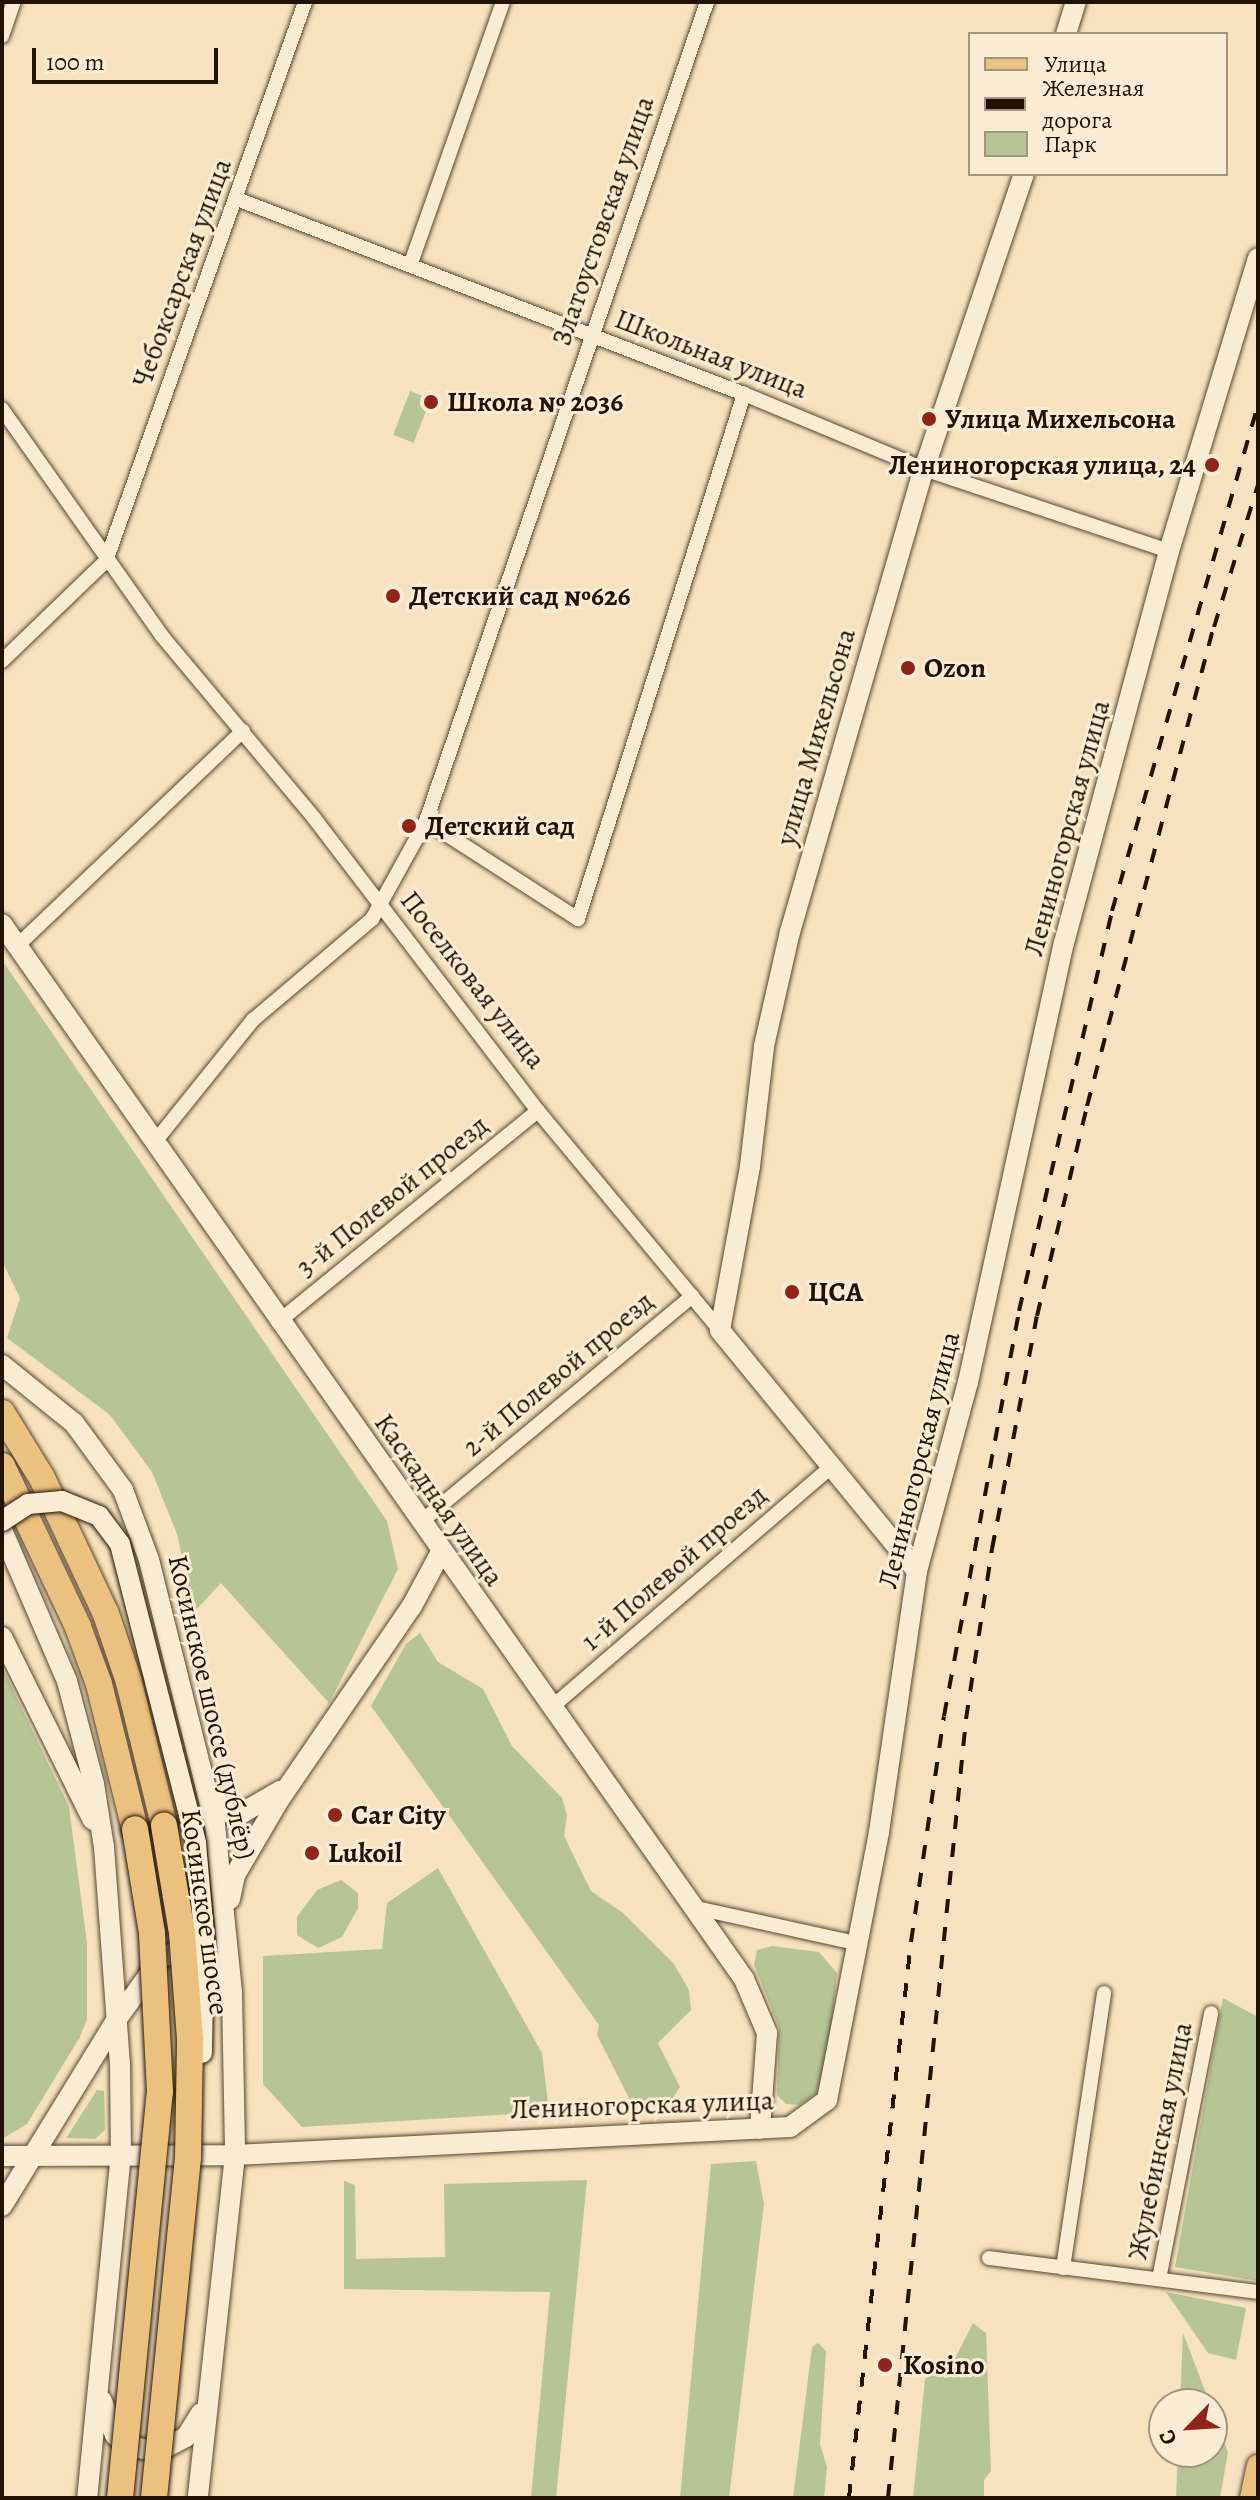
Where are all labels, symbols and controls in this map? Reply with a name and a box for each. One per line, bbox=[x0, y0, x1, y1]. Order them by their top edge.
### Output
scale bar bbox=[36, 32, 222, 82]
legend bbox=[968, 32, 1228, 176]
text: 100 m bbox=[46, 46, 105, 78]
text: Улица bbox=[1044, 48, 1107, 80]
text: Железная дорога bbox=[1042, 72, 1144, 136]
street label: Златоустовская улица bbox=[545, 92, 661, 350]
text: Парк bbox=[1044, 128, 1097, 160]
street label: Чебоксарская улица bbox=[125, 154, 239, 392]
street label: Школьная улица bbox=[610, 302, 812, 406]
place label: Школа № 2036 bbox=[447, 385, 623, 419]
marker: Школа № 2036 bbox=[422, 393, 440, 411]
place label: Улица Михельсона bbox=[945, 402, 1176, 436]
marker: Улица Михельсона bbox=[920, 410, 938, 428]
place label: Лениногорская улица, 24 bbox=[888, 448, 1196, 482]
marker: Лениногорская улица, 24 bbox=[1203, 456, 1221, 474]
place label: Детский сад №626 bbox=[409, 579, 631, 613]
marker: Детский сад №626 bbox=[384, 587, 402, 605]
street label: улица Михельсона bbox=[769, 625, 863, 849]
place label: Ozon bbox=[924, 651, 986, 685]
marker: Ozon bbox=[899, 659, 917, 677]
street label: Лениногорская улица bbox=[1017, 696, 1117, 960]
place label: Детский сад bbox=[425, 809, 575, 843]
marker: Детский сад bbox=[400, 817, 418, 835]
street label: Поселковая улица bbox=[393, 884, 553, 1076]
street label: 3-й Полевой проезд bbox=[289, 1108, 495, 1284]
place label: ЦСА bbox=[808, 1275, 863, 1309]
marker: ЦСА bbox=[783, 1283, 801, 1301]
street label: 2-й Полевой проезд bbox=[456, 1284, 660, 1464]
street label: Лениногорская улица bbox=[871, 1328, 967, 1592]
street label: Каскадная улица bbox=[367, 1407, 511, 1593]
street label: 1-й Полевой проезд bbox=[574, 1478, 774, 1658]
street label: Косинское шоссе (дублёр) bbox=[161, 1552, 263, 1862]
place label: Car City bbox=[351, 1798, 445, 1832]
marker: Car City bbox=[326, 1806, 344, 1824]
street label: Косинское шоссе bbox=[174, 1807, 236, 2017]
place label: Lukoil bbox=[328, 1836, 402, 1870]
marker: Lukoil bbox=[303, 1844, 321, 1862]
street label: Жулебинская улица bbox=[1121, 2019, 1199, 2263]
street label: Лениногорская улица bbox=[510, 2084, 774, 2126]
place label: Kosino bbox=[903, 2348, 985, 2382]
marker: Kosino bbox=[874, 2354, 896, 2376]
north arrow bbox=[1148, 2388, 1228, 2468]
text: С bbox=[1152, 2425, 1185, 2450]

